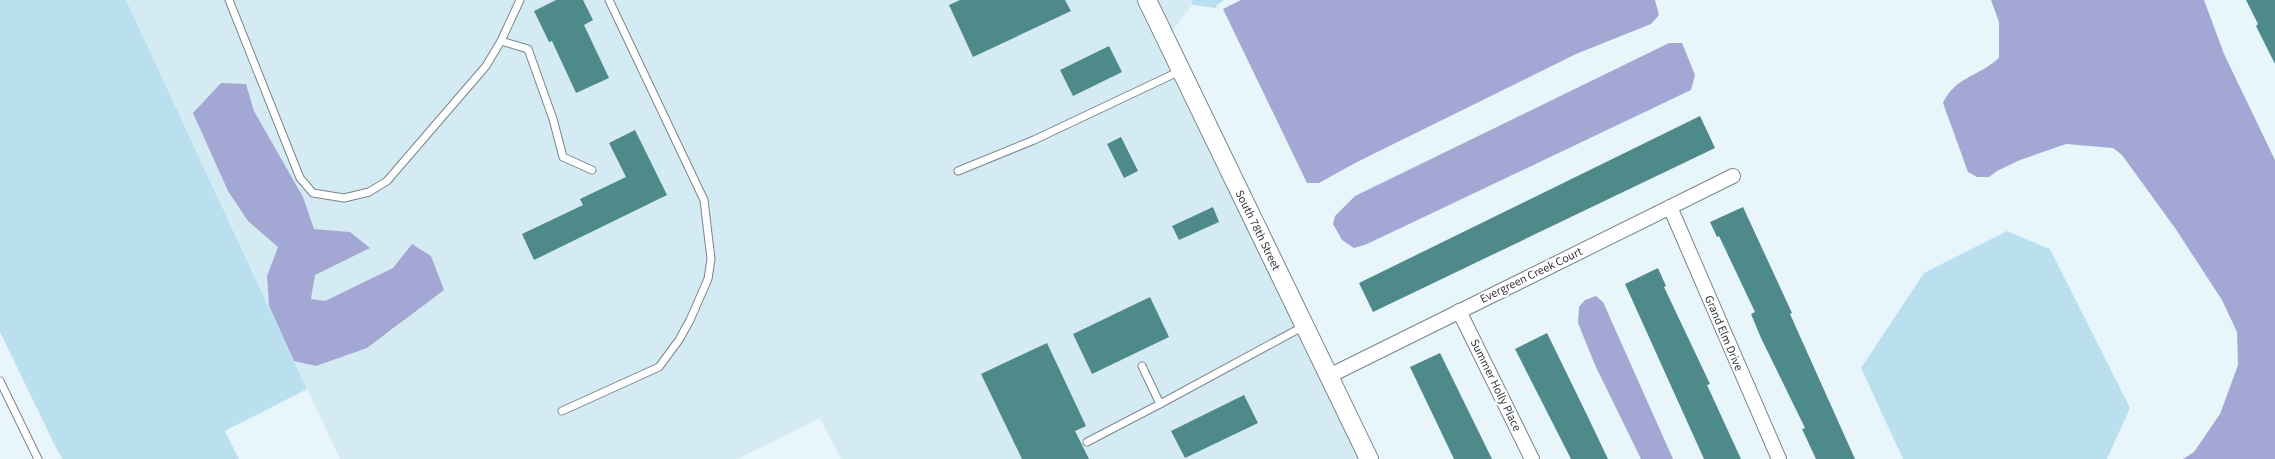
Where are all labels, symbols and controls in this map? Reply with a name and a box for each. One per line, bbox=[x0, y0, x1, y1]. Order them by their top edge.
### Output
street label: South 78th Street bbox=[1231, 187, 1284, 273]
street label: Evergreen Creek Court bbox=[1477, 243, 1585, 308]
street label: Grand Elm Drive bbox=[1700, 293, 1747, 374]
street label: Summer Holly Place bbox=[1466, 336, 1525, 434]

